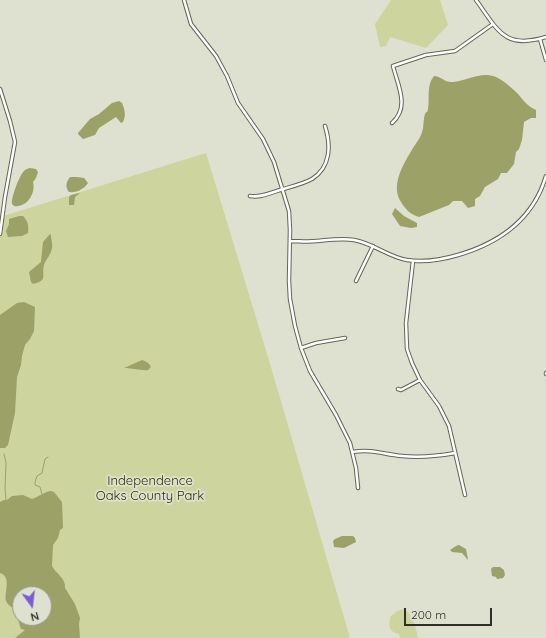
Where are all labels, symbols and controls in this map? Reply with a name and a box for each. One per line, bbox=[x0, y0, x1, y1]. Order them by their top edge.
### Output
park label: Independence Oaks County Park bbox=[96, 473, 204, 504]
north arrow bbox=[12, 586, 52, 626]
scale bar bbox=[406, 600, 494, 626]
text: 200 m bbox=[411, 607, 446, 622]
text: N bbox=[29, 609, 41, 624]

